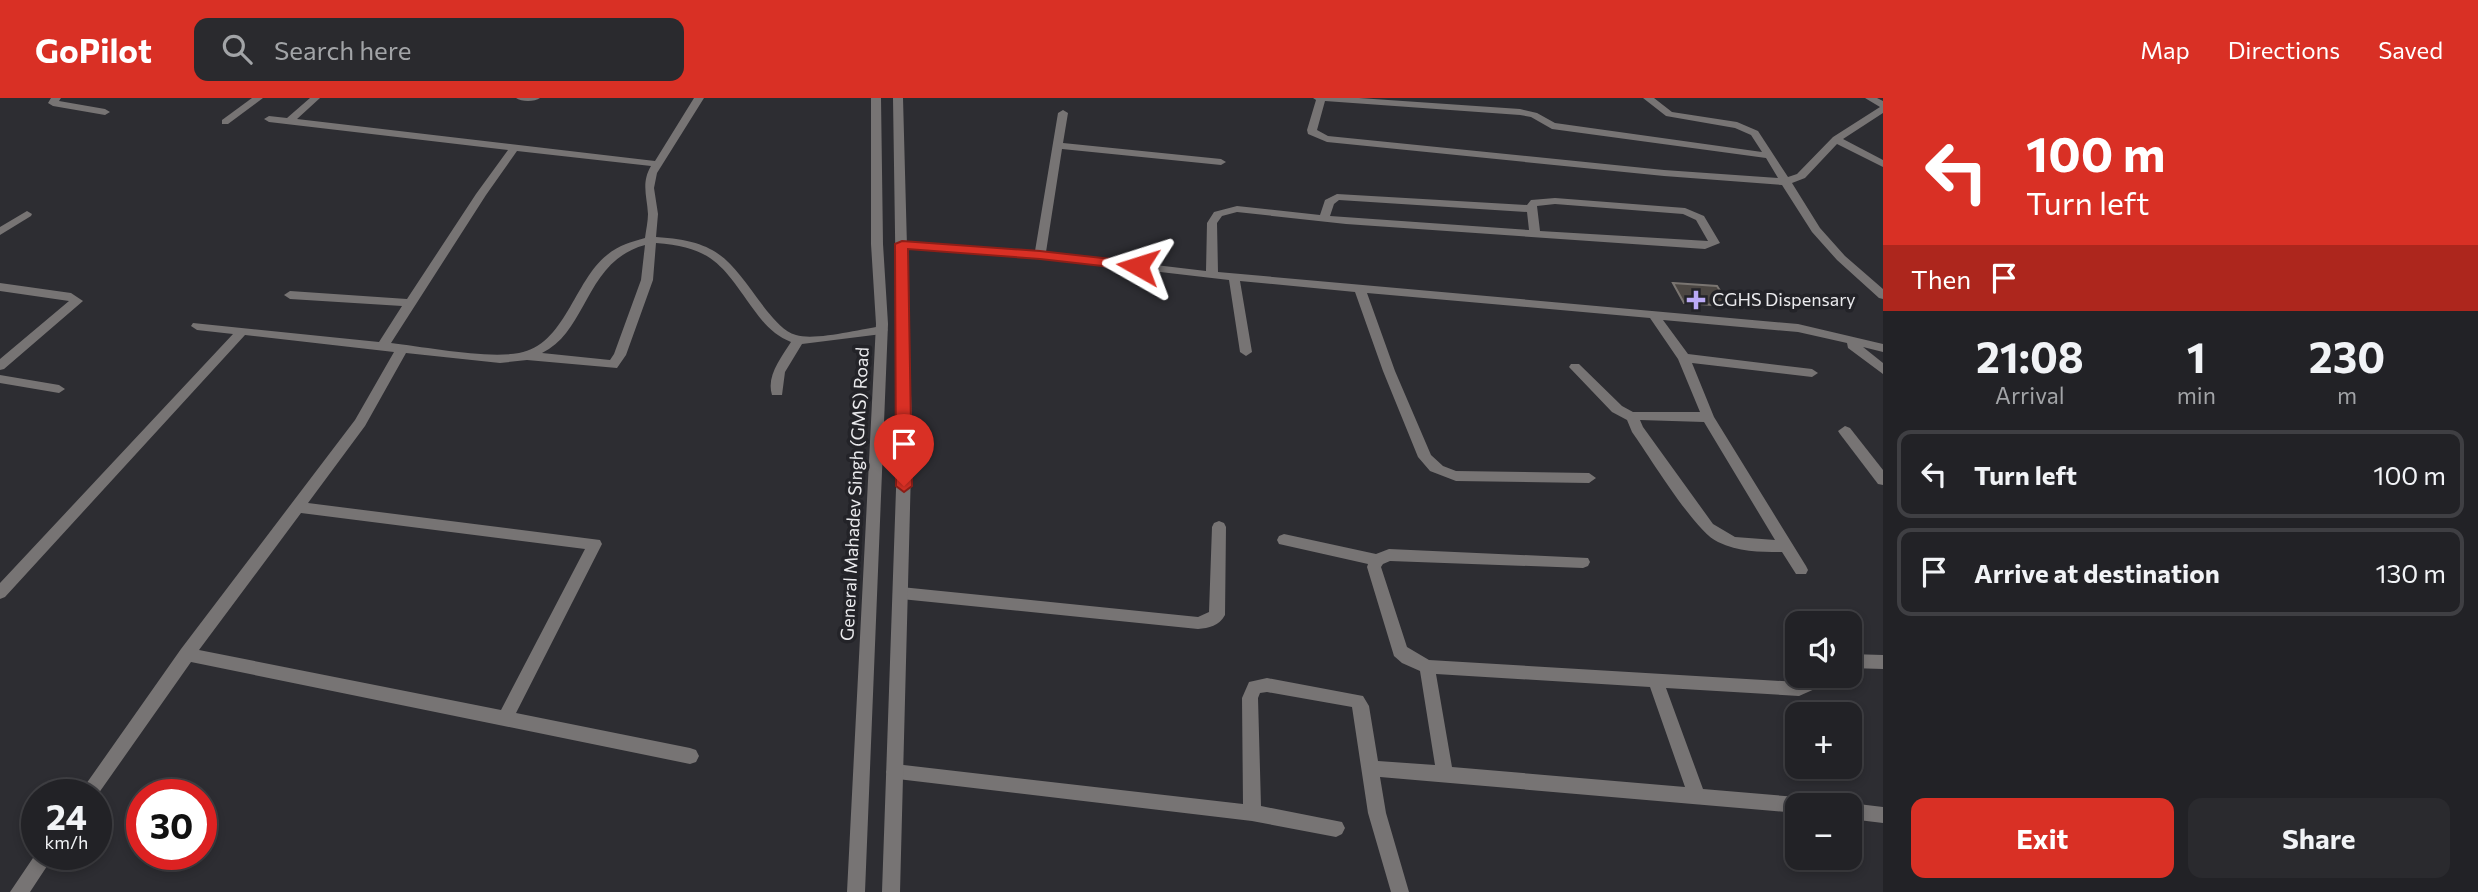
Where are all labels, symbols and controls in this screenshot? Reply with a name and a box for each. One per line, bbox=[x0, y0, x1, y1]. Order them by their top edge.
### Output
search box bbox=[194, 18, 684, 81]
text: GoPilot bbox=[35, 29, 152, 70]
icon: search bbox=[218, 30, 256, 68]
text: Search here bbox=[274, 34, 411, 65]
text: Map bbox=[2140, 35, 2190, 64]
text: Directions bbox=[2228, 35, 2340, 64]
text: Saved bbox=[2378, 35, 2443, 64]
text: 100 m bbox=[2026, 122, 2165, 182]
icon: left bbox=[1911, 126, 2002, 217]
text: Turn left bbox=[2026, 182, 2150, 222]
position arrow bbox=[1101, 229, 1175, 303]
icon: arrive bbox=[1985, 259, 2023, 297]
text: Then bbox=[1911, 263, 1971, 294]
place label: CGHS Dispensary bbox=[1712, 288, 1856, 310]
marker: CGHS Dispensary bbox=[1686, 290, 1706, 310]
text: 21:08 bbox=[1976, 330, 2084, 382]
text: 1 bbox=[2187, 330, 2206, 382]
text: 230 bbox=[2309, 330, 2385, 382]
street label: General Mahadev Singh (GMS) Road bbox=[835, 346, 873, 641]
text: Arrival bbox=[1995, 381, 2065, 409]
text: min bbox=[2177, 381, 2216, 409]
text: m bbox=[2337, 381, 2357, 409]
pin bbox=[874, 414, 934, 486]
icon: arrive bbox=[885, 425, 923, 463]
icon: left bbox=[1915, 455, 1953, 493]
text: Turn left bbox=[1974, 459, 2077, 490]
text: 100 m bbox=[2373, 459, 2446, 490]
icon: arrive bbox=[1915, 553, 1953, 591]
text: Arrive at destination bbox=[1974, 557, 2220, 588]
text: 130 m bbox=[2375, 557, 2446, 588]
map controls bbox=[1785, 611, 1862, 870]
button: sound bbox=[1785, 611, 1862, 688]
button: + bbox=[1785, 702, 1862, 779]
speed limit sign: 30 bbox=[126, 779, 217, 870]
button: − bbox=[1785, 793, 1862, 870]
text: 24 bbox=[46, 794, 87, 837]
button: Exit bbox=[1911, 798, 2174, 878]
button: Share bbox=[2188, 798, 2450, 878]
text: km/h bbox=[45, 831, 88, 853]

